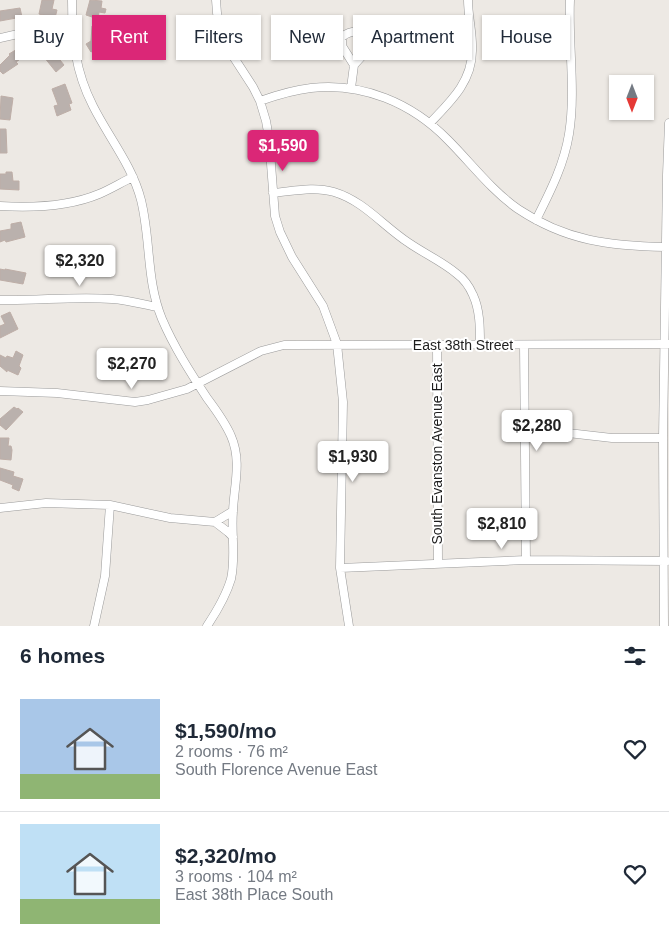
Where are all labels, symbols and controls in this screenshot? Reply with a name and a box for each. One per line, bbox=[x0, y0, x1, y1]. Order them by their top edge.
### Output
chip: Buy bbox=[15, 15, 82, 60]
chip: Rent bbox=[92, 15, 166, 60]
chip: Filters bbox=[176, 15, 261, 60]
chip: New bbox=[271, 15, 343, 60]
chip: Apartment bbox=[353, 15, 472, 60]
chip: House bbox=[482, 15, 570, 60]
north arrow bbox=[609, 75, 654, 120]
map controls bbox=[609, 75, 654, 120]
pin: $1,590 bbox=[242, 130, 324, 172]
text: $1,590 bbox=[259, 137, 307, 154]
pin: $2,320 bbox=[39, 244, 121, 287]
text: $2,320 bbox=[56, 252, 104, 269]
street label: East 38th Street bbox=[413, 337, 513, 353]
pin: $2,270 bbox=[91, 348, 173, 390]
text: $2,270 bbox=[108, 355, 156, 372]
street label: South Evanston Avenue East bbox=[429, 363, 445, 545]
pin: $2,280 bbox=[496, 410, 578, 452]
text: $2,280 bbox=[513, 417, 561, 434]
pin: $1,930 bbox=[312, 440, 394, 483]
text: $1,930 bbox=[329, 448, 377, 465]
pin: $2,810 bbox=[461, 508, 543, 550]
text: $2,810 bbox=[478, 515, 526, 532]
icon: filters bbox=[621, 642, 649, 670]
text: 6 homes bbox=[20, 644, 105, 667]
icon: home bbox=[60, 719, 120, 779]
text: $1,590/mo bbox=[175, 719, 277, 742]
icon: heart bbox=[621, 735, 649, 763]
text: 2 rooms · 76 m² bbox=[175, 743, 288, 760]
text: South Florence Avenue East bbox=[175, 761, 378, 778]
icon: home bbox=[60, 844, 120, 904]
text: $2,320/mo bbox=[175, 844, 277, 867]
icon: heart bbox=[621, 860, 649, 888]
text: 3 rooms · 104 m² bbox=[175, 868, 297, 885]
text: East 38th Place South bbox=[175, 886, 333, 903]

